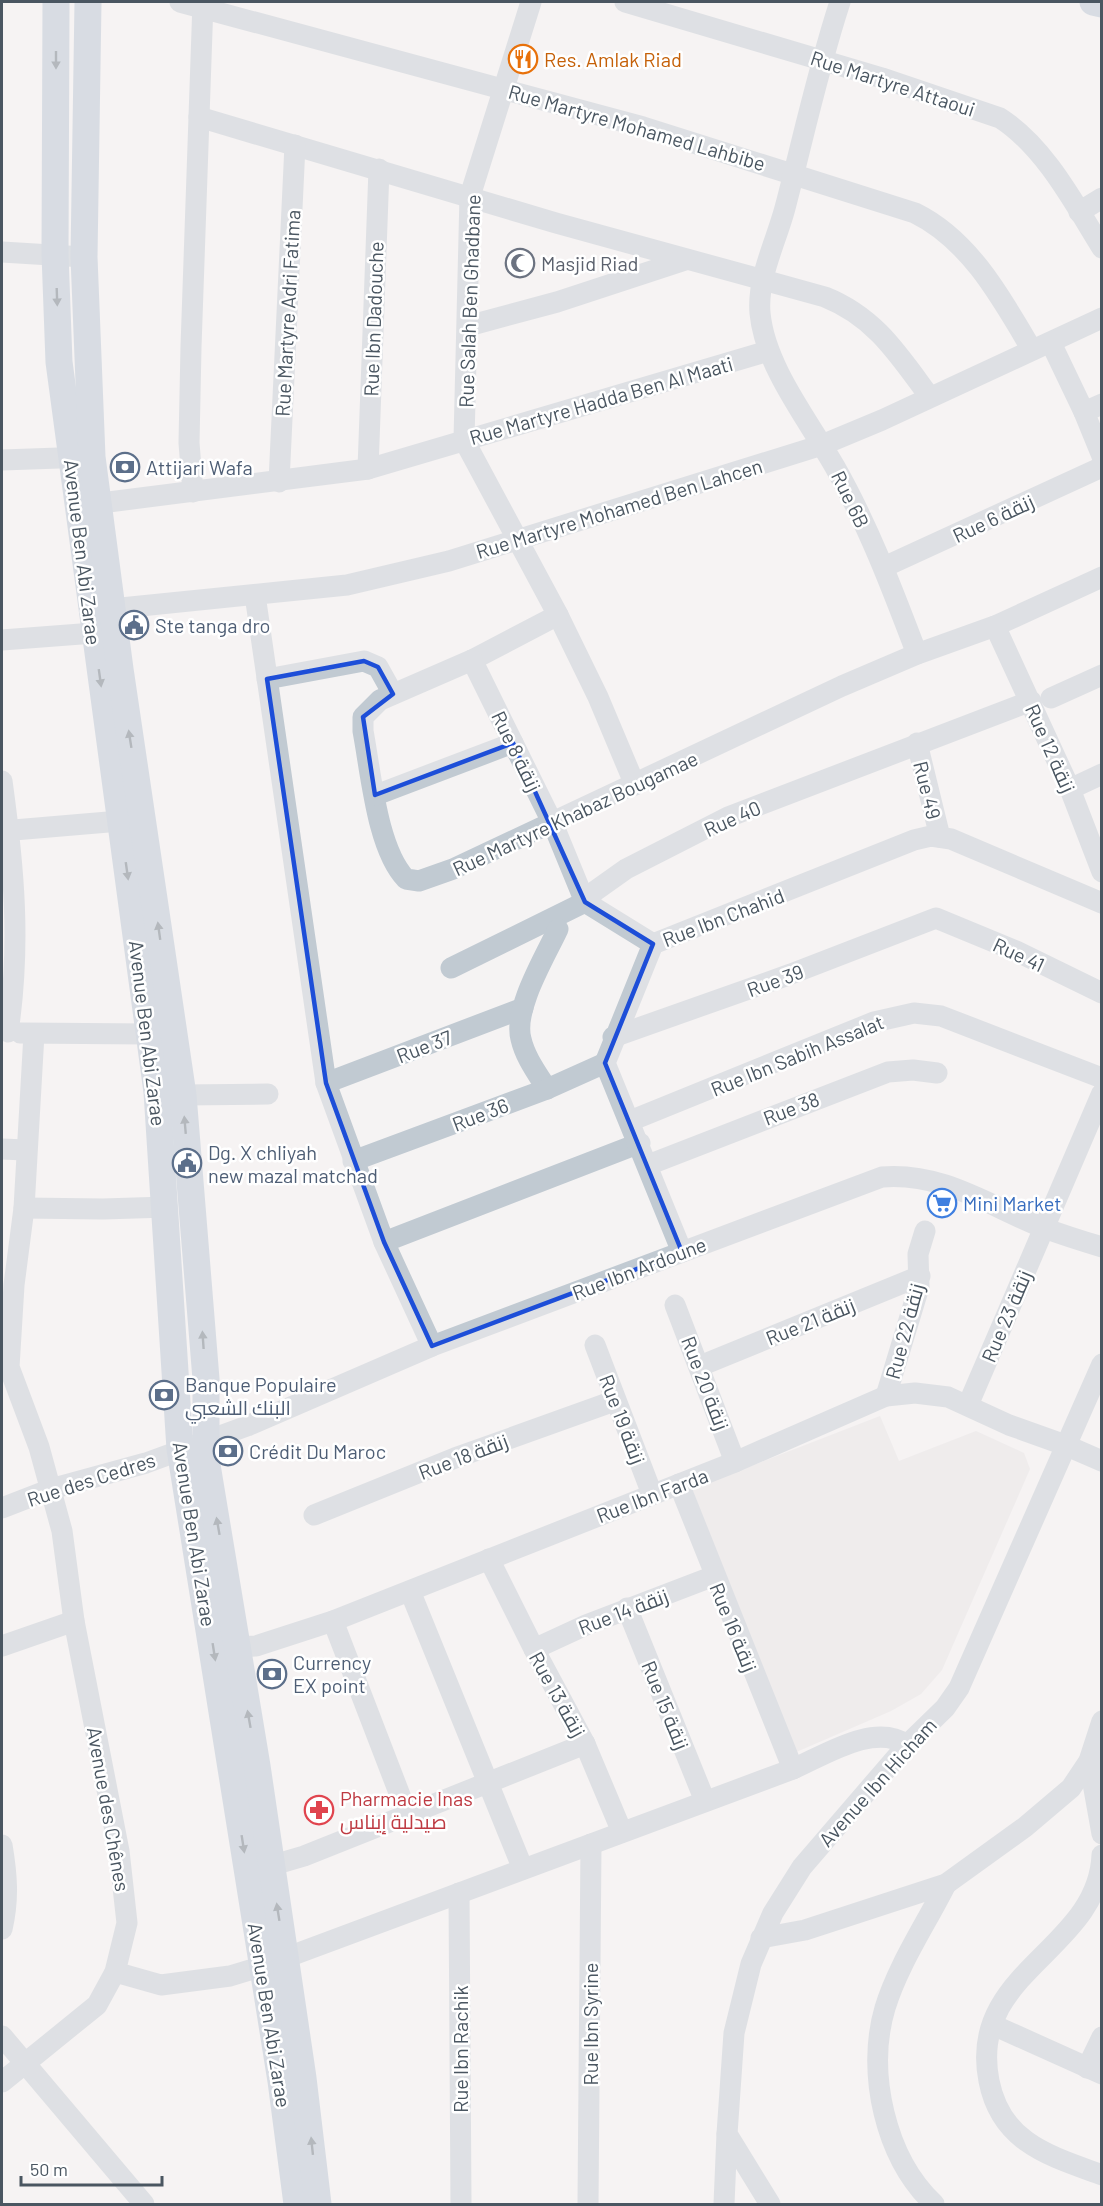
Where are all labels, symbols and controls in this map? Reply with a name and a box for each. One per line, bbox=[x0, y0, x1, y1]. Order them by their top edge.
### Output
restaurant icon: Res. Amlak Riad bbox=[507, 43, 539, 75]
street label: Rue Martyre Attaoui bbox=[808, 45, 978, 121]
place label: Res. Amlak Riad bbox=[544, 47, 682, 71]
one-way arrow bbox=[51, 50, 61, 69]
street label: Rue Martyre Mohamed Lahbibe bbox=[506, 79, 768, 175]
street label: Rue Salah Ben Ghadbane bbox=[453, 194, 485, 408]
street label: Rue Martyre Adri Fatima bbox=[270, 209, 304, 417]
street label: Rue Ibn Dadouche bbox=[358, 241, 388, 397]
mosque icon: Masjid Riad bbox=[504, 247, 536, 279]
place label: Masjid Riad bbox=[541, 251, 639, 275]
one-way arrow bbox=[52, 287, 61, 306]
street label: Rue Martyre Hadda Ben Al Maati bbox=[466, 351, 736, 449]
bank icon: Attijari Wafa bbox=[109, 451, 141, 483]
street label: Rue Martyre Mohamed Ben Lahcen bbox=[473, 453, 765, 563]
place label: Attijari Wafa bbox=[146, 455, 253, 479]
street label: Avenue Ben Abi Zarae bbox=[60, 458, 106, 646]
street label: Rue 6B bbox=[827, 467, 875, 531]
street label: Rue 6 زنقة bbox=[949, 489, 1038, 548]
public building icon: Ste tanga dro bbox=[118, 609, 150, 641]
place label: Ste tanga dro bbox=[155, 613, 271, 637]
one-way arrow bbox=[96, 669, 105, 688]
street label: Rue 12 زنقة bbox=[1020, 700, 1081, 796]
street label: Rue 8 زنقة bbox=[486, 707, 547, 796]
one-way arrow bbox=[126, 729, 135, 748]
street label: Rue Martyre Khabaz Bougamae bbox=[449, 746, 701, 880]
street label: Rue 49 bbox=[909, 758, 947, 822]
street label: Rue 40 bbox=[700, 795, 764, 841]
one-way arrow bbox=[122, 862, 132, 881]
street label: Rue Ibn Chahid bbox=[659, 883, 787, 951]
one-way arrow bbox=[154, 922, 163, 941]
street label: Rue 41 bbox=[990, 932, 1048, 976]
street label: Avenue Ben Abi Zarae bbox=[125, 939, 171, 1127]
street label: Rue 39 bbox=[743, 959, 807, 1001]
street label: Rue Ibn Sabih Assalat bbox=[707, 1009, 887, 1101]
street label: Rue 37 bbox=[393, 1024, 456, 1067]
street label: Rue 38 bbox=[759, 1086, 823, 1130]
street label: Rue 36 bbox=[449, 1092, 511, 1136]
one-way arrow bbox=[180, 1115, 190, 1134]
place label: Dg. X chliyah new mazal matchad bbox=[208, 1140, 378, 1187]
public building icon: Dg. X chliyah new mazal matchad bbox=[171, 1147, 203, 1179]
supermarket icon: Mini Market bbox=[926, 1187, 958, 1219]
place label: Mini Market bbox=[963, 1191, 1062, 1215]
street label: Rue Ibn Ardoune bbox=[569, 1231, 709, 1305]
street label: Rue 23 زنقة bbox=[976, 1266, 1037, 1366]
street label: Rue 22 زنقة bbox=[880, 1281, 929, 1382]
street label: Rue 21 زنقة bbox=[762, 1292, 858, 1351]
one-way arrow bbox=[198, 1330, 208, 1349]
street label: Rue 20 زنقة bbox=[676, 1333, 735, 1434]
street label: Rue 19 زنقة bbox=[594, 1371, 651, 1468]
place label: Banque Populaire البنك الشعبي bbox=[185, 1372, 337, 1424]
bank icon: Banque Populaire البنك الشعبي bbox=[148, 1379, 180, 1411]
street label: Rue 18 زنقة bbox=[415, 1428, 512, 1485]
bank icon: Crédit Du Maroc bbox=[212, 1435, 244, 1467]
place label: Crédit Du Maroc bbox=[249, 1439, 386, 1463]
street label: Avenue Ben Abi Zarae bbox=[169, 1440, 221, 1628]
street label: Rue des Cedres bbox=[24, 1447, 158, 1511]
street label: Rue Ibn Farda bbox=[593, 1463, 711, 1527]
one-way arrow bbox=[213, 1517, 222, 1536]
street label: Rue 16 زنقة bbox=[704, 1579, 763, 1675]
street label: Rue 14 زنقة bbox=[575, 1583, 672, 1640]
one-way arrow bbox=[210, 1642, 219, 1661]
street label: Rue 13 زنقة bbox=[524, 1647, 591, 1741]
place label: Currency EX point bbox=[293, 1650, 371, 1697]
street label: Rue 15 زنقة bbox=[636, 1657, 695, 1753]
bank icon: Currency EX point bbox=[256, 1658, 288, 1690]
one-way arrow bbox=[244, 1709, 253, 1728]
street label: Avenue Ibn Hicham bbox=[813, 1713, 941, 1851]
street label: Avenue des Chênes bbox=[83, 1725, 135, 1893]
place label: Pharmacie Inas صيدلية إيناس bbox=[340, 1786, 473, 1835]
pharmacy icon: Pharmacie Inas صيدلية إيناس bbox=[303, 1794, 335, 1826]
one-way arrow bbox=[239, 1835, 248, 1854]
one-way arrow bbox=[273, 1902, 282, 1921]
street label: Avenue Ben Abi Zarae bbox=[244, 1921, 296, 2109]
street label: Rue Ibn Syrine bbox=[578, 1962, 602, 2086]
street label: Rue Ibn Rachik bbox=[448, 1985, 472, 2113]
one-way arrow bbox=[307, 2137, 317, 2156]
scale bar bbox=[21, 2149, 162, 2187]
text: 50 m bbox=[30, 2158, 68, 2180]

